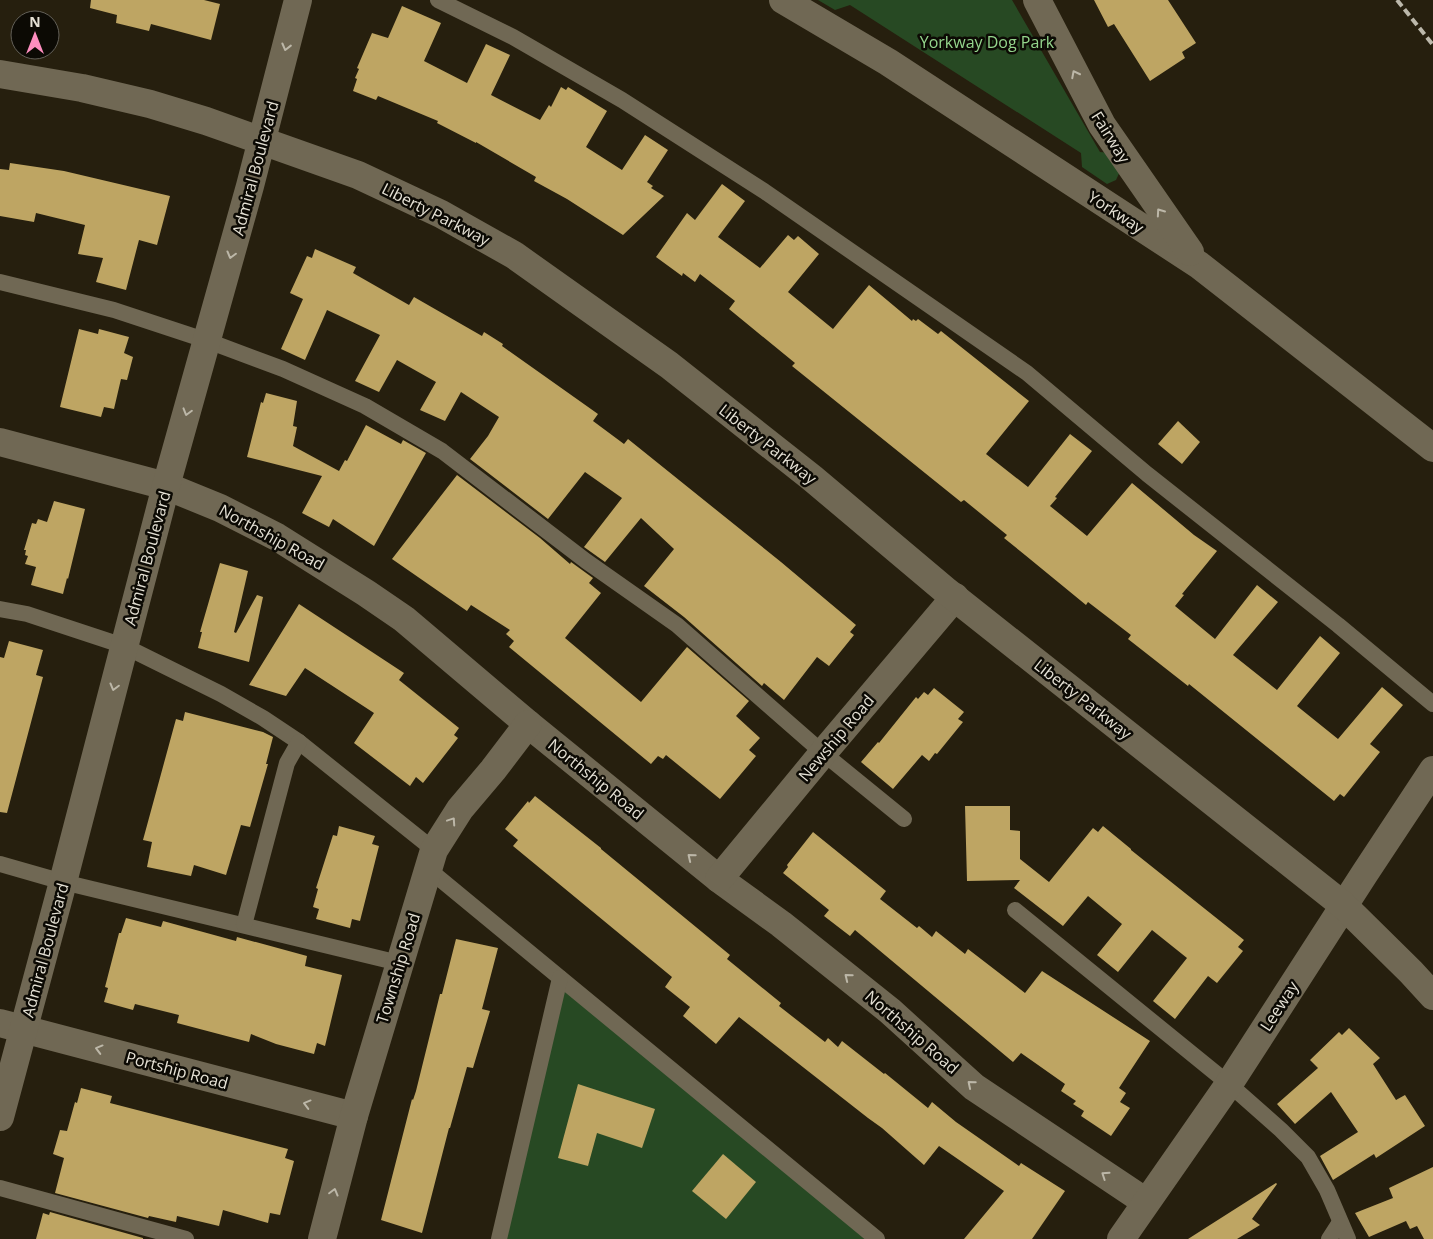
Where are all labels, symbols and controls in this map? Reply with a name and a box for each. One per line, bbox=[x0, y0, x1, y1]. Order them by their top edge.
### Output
north arrow bbox=[10, 10, 60, 60]
text: N bbox=[29, 12, 41, 31]
park label: Yorkway Dog Park bbox=[920, 31, 1055, 53]
one-way arrow bbox=[281, 43, 292, 52]
one-way arrow bbox=[1071, 70, 1081, 79]
street label: Admiral Boulevard bbox=[226, 98, 284, 238]
street label: Fairway bbox=[1087, 107, 1136, 168]
street label: Liberty Parkway bbox=[378, 177, 495, 251]
street label: Yorkway bbox=[1084, 186, 1149, 239]
one-way arrow bbox=[1157, 208, 1166, 217]
one-way arrow bbox=[227, 251, 237, 259]
street label: Liberty Parkway bbox=[715, 399, 822, 490]
one-way arrow bbox=[183, 407, 193, 415]
street label: Admiral Boulevard bbox=[118, 488, 176, 628]
street label: Northship Road bbox=[215, 499, 329, 575]
street label: Liberty Parkway bbox=[1030, 654, 1137, 745]
one-way arrow bbox=[109, 682, 120, 691]
street label: Newship Road bbox=[793, 690, 879, 786]
street label: Northship Road bbox=[543, 734, 649, 824]
one-way arrow bbox=[445, 818, 455, 827]
one-way arrow bbox=[688, 853, 697, 862]
street label: Admiral Boulevard bbox=[16, 880, 74, 1020]
street label: Township Road bbox=[371, 910, 425, 1026]
one-way arrow bbox=[845, 975, 854, 983]
street label: Leeway bbox=[1255, 976, 1304, 1035]
street label: Northship Road bbox=[861, 985, 963, 1079]
one-way arrow bbox=[96, 1045, 104, 1055]
street label: Portship Road bbox=[123, 1046, 231, 1094]
one-way arrow bbox=[967, 1080, 976, 1089]
one-way arrow bbox=[303, 1099, 312, 1110]
one-way arrow bbox=[1101, 1172, 1111, 1181]
one-way arrow bbox=[328, 1187, 339, 1196]

